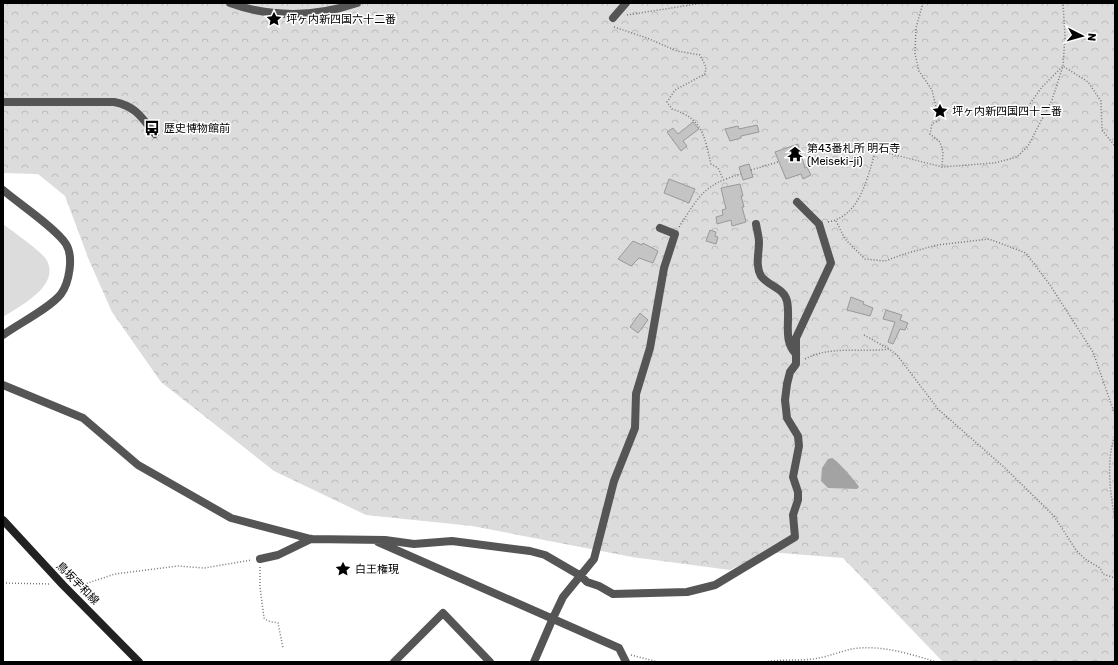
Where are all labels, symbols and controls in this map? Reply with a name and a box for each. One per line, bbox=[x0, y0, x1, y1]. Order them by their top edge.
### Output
place icon: 坪ヶ内新四国六十二番 bbox=[265, 10, 283, 28]
place label: 坪ヶ内新四国六十二番 bbox=[286, 13, 396, 26]
north arrow bbox=[1062, 16, 1102, 56]
text: N bbox=[1085, 32, 1098, 42]
place icon: 坪ヶ内新四国四十二番 bbox=[931, 102, 949, 120]
place label: 坪ヶ内新四国四十二番 bbox=[952, 105, 1062, 118]
bus stop icon: 歴史博物館前 bbox=[143, 119, 161, 137]
place label: 歴史博物館前 bbox=[164, 122, 230, 135]
place label: 第43番札所 明石寺 (Meiseki-ji) bbox=[807, 142, 900, 168]
temple icon: 第43番札所 明石寺 (Meiseki-ji) bbox=[786, 145, 804, 163]
street label: 鳥坂宇和線 bbox=[54, 559, 102, 607]
place icon: 白王権現 bbox=[334, 560, 352, 578]
place label: 白王権現 bbox=[355, 563, 399, 576]

